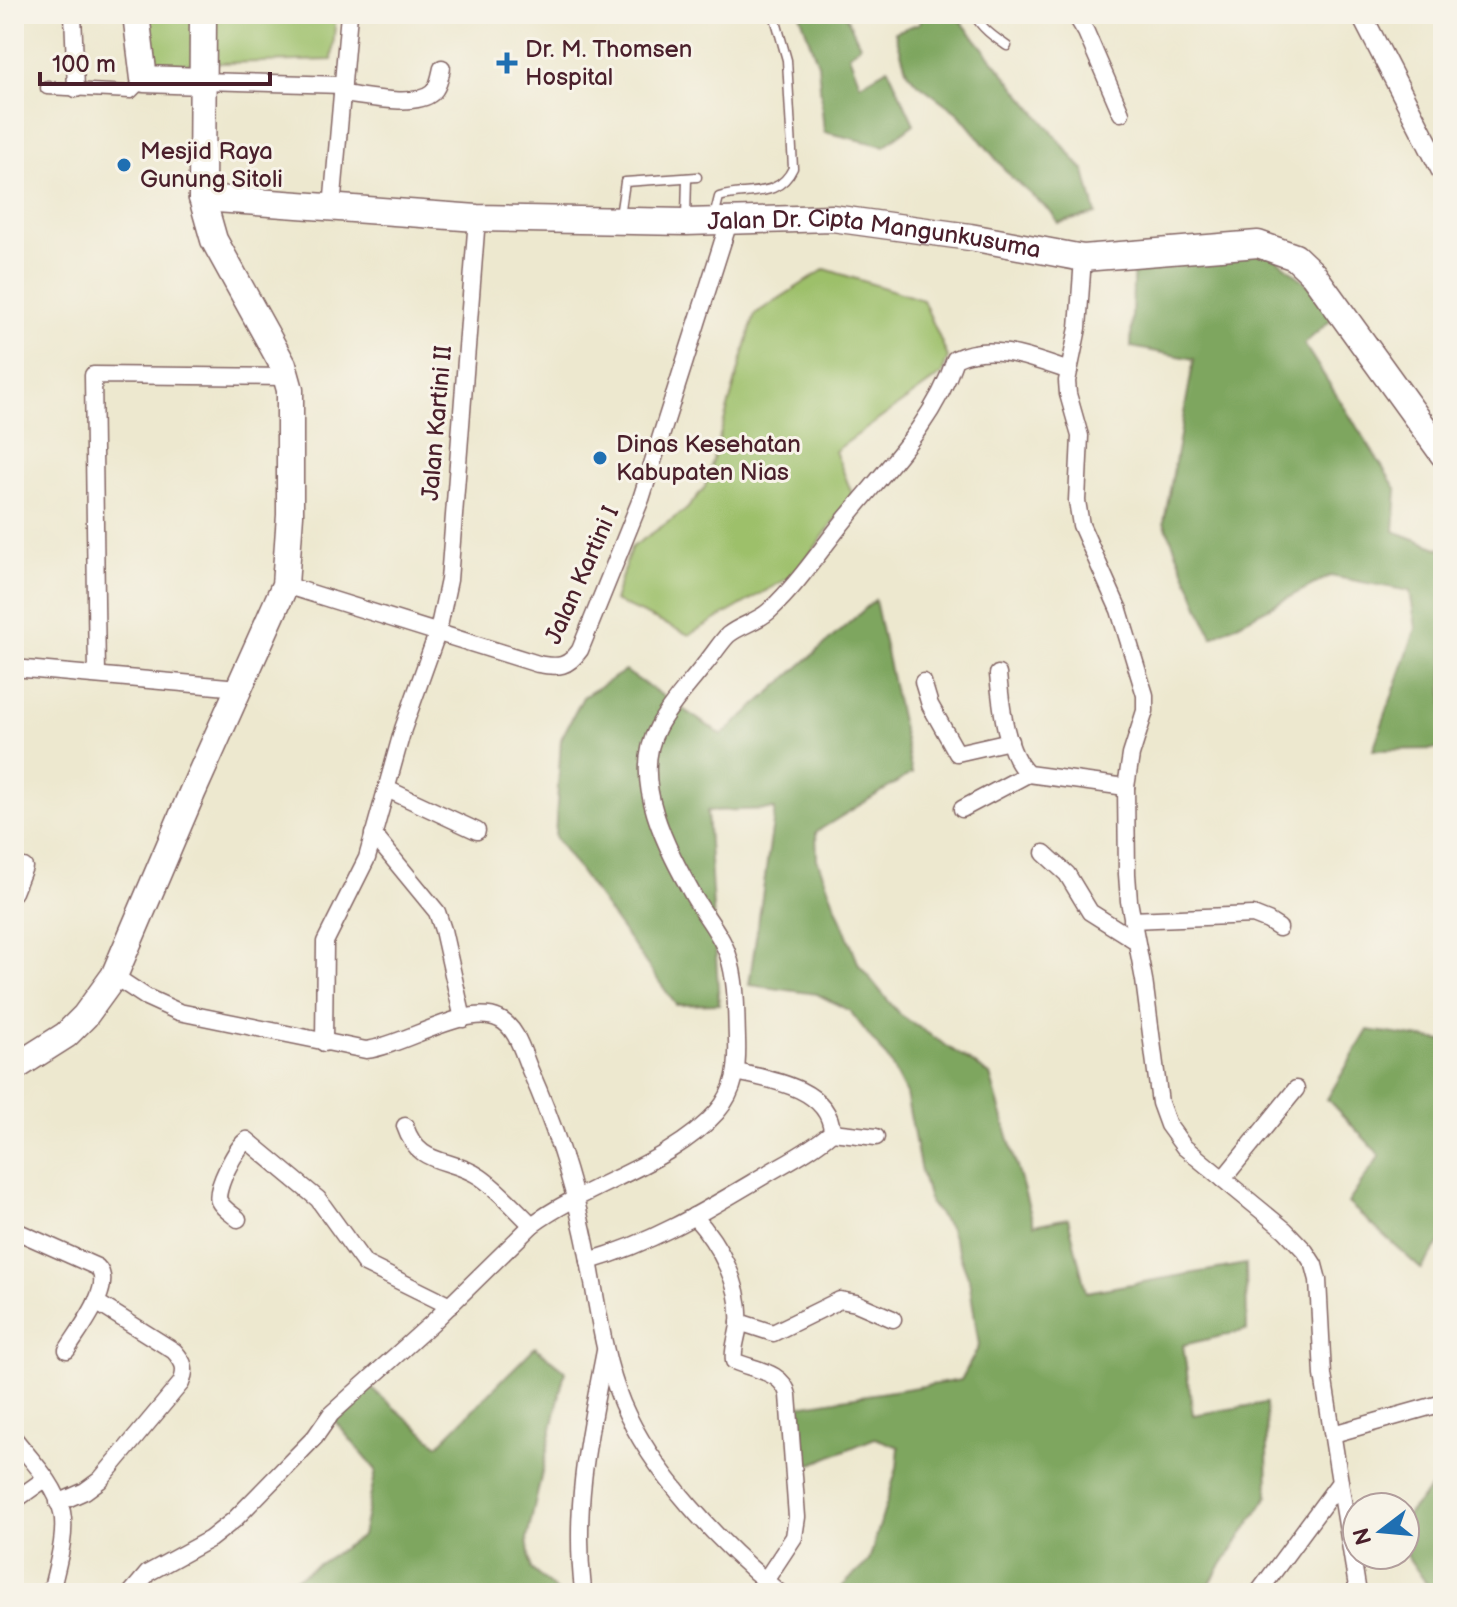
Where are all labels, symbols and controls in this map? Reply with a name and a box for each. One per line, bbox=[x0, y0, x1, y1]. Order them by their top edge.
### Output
place label: Dr. M. Thomsen Hospital bbox=[525, 35, 692, 92]
scale bar bbox=[40, 36, 270, 86]
text: 100 m bbox=[52, 50, 116, 79]
marker: Dr. M. Thomsen Hospital bbox=[496, 52, 518, 74]
place label: Mesjid Raya Gunung Sitoli bbox=[140, 137, 283, 194]
marker: Mesjid Raya Gunung Sitoli bbox=[115, 156, 133, 174]
street label: Jalan Dr. Cipta Mangunkusuma bbox=[707, 203, 1043, 264]
street label: Jalan Kartini II bbox=[416, 344, 458, 502]
place label: Dinas Kesehatan Kabupaten Nias bbox=[616, 430, 801, 487]
marker: Dinas Kesehatan Kabupaten Nias bbox=[591, 449, 609, 467]
street label: Jalan Kartini I bbox=[539, 501, 625, 649]
north arrow bbox=[1341, 1491, 1421, 1571]
text: N bbox=[1348, 1524, 1378, 1548]

